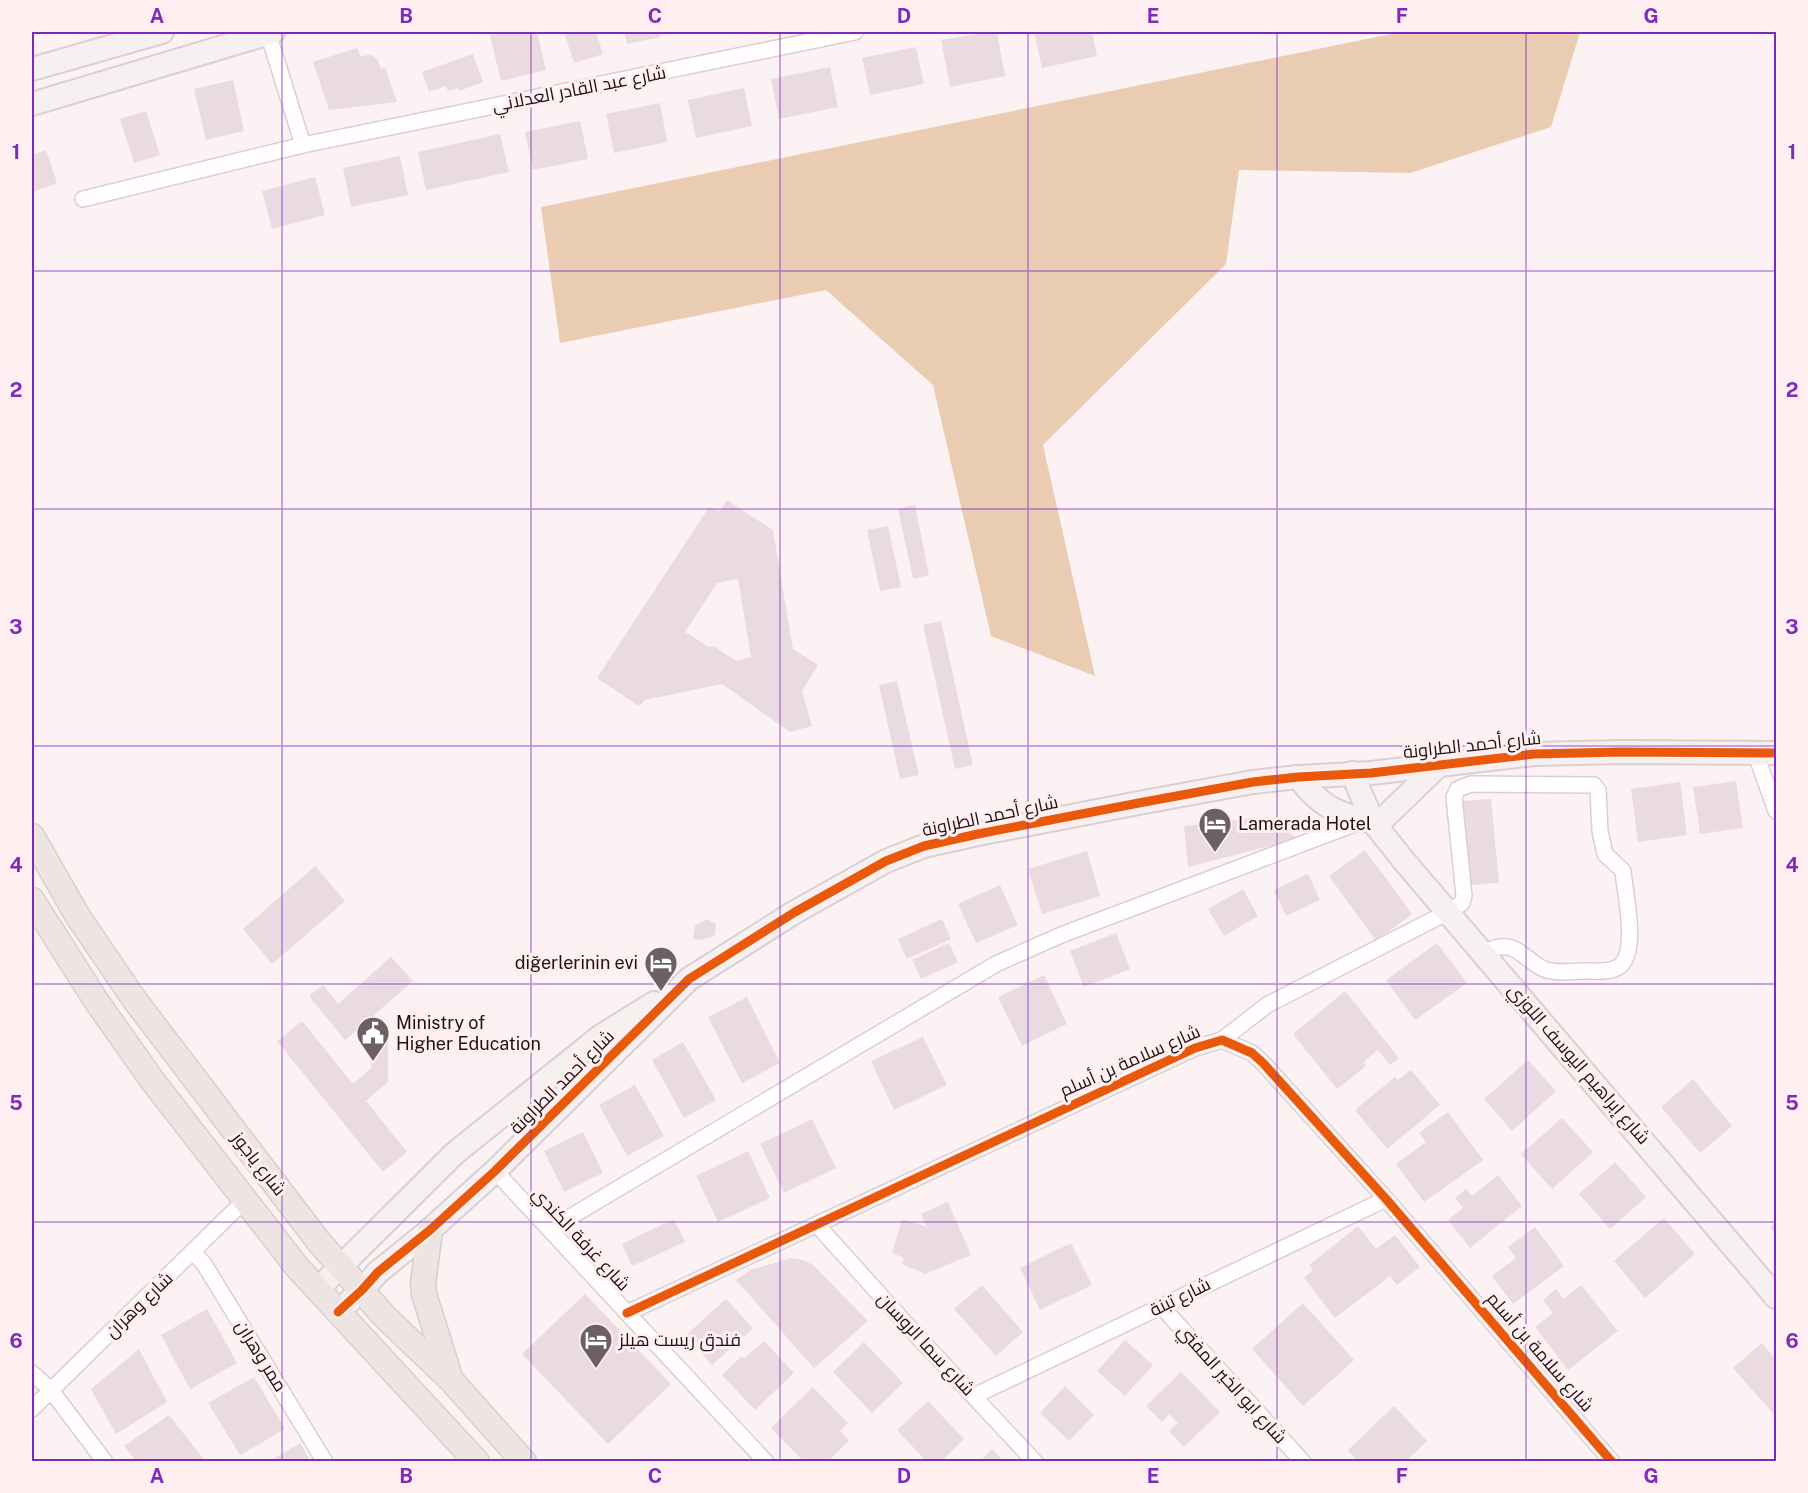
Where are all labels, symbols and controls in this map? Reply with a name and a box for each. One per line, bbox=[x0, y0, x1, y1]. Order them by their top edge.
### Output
text: A bbox=[150, 4, 164, 28]
text: B bbox=[399, 4, 413, 28]
text: C bbox=[648, 4, 662, 28]
text: D bbox=[897, 4, 911, 28]
text: E bbox=[1147, 4, 1159, 28]
text: F bbox=[1396, 4, 1408, 28]
text: G bbox=[1643, 4, 1659, 28]
street label: شارع عبد القادر العدلاني bbox=[490, 61, 668, 120]
text: 1 bbox=[12, 140, 20, 164]
text: 1 bbox=[1788, 140, 1796, 164]
text: 2 bbox=[10, 378, 22, 402]
text: 2 bbox=[1786, 378, 1798, 402]
text: 3 bbox=[9, 615, 23, 639]
text: 3 bbox=[1785, 615, 1799, 639]
street label: شارع أحمد الطراونة bbox=[1402, 727, 1542, 764]
street label: شارع أحمد الطراونة bbox=[920, 791, 1060, 842]
hotel icon: Lamerada Hotel bbox=[1197, 806, 1233, 853]
place label: Lamerada Hotel bbox=[1238, 813, 1371, 834]
text: 4 bbox=[9, 853, 23, 877]
text: 4 bbox=[1785, 853, 1799, 877]
hotel icon: diğerlerinin evi bbox=[643, 945, 679, 992]
place label: diğerlerinin evi bbox=[515, 952, 638, 973]
street label: شارع إبراهيم اليوسف اللوزي bbox=[1501, 979, 1655, 1151]
place label: Ministry of Higher Education bbox=[396, 1012, 541, 1054]
public building icon: Ministry of Higher Education bbox=[355, 1015, 391, 1062]
street label: شارع سلامة بن أسلم bbox=[1056, 1020, 1204, 1103]
street label: شارع أحمد الطراونة bbox=[505, 1025, 620, 1140]
text: 5 bbox=[9, 1091, 23, 1115]
text: 5 bbox=[1785, 1091, 1799, 1115]
street label: شارع ياجوز bbox=[226, 1127, 291, 1201]
street label: شارع غرفة الكندي bbox=[525, 1183, 635, 1297]
street label: شارع وهران bbox=[101, 1267, 178, 1343]
street label: شارع تبنة bbox=[1146, 1273, 1214, 1322]
street label: شارع سما الروسان bbox=[872, 1288, 979, 1401]
street label: شارع سلامة بن أسلم bbox=[1481, 1288, 1598, 1417]
street label: ممر وهران bbox=[231, 1316, 291, 1396]
street label: شارع ابو الخير المفتي bbox=[1170, 1320, 1291, 1450]
hotel icon: فندق ريست هيلز bbox=[578, 1322, 614, 1369]
text: 6 bbox=[9, 1329, 23, 1353]
place label: فندق ريست هيلز bbox=[618, 1329, 741, 1352]
text: 6 bbox=[1785, 1329, 1799, 1353]
text: A bbox=[150, 1464, 164, 1488]
text: B bbox=[399, 1464, 413, 1488]
text: C bbox=[648, 1464, 662, 1488]
text: D bbox=[897, 1464, 911, 1488]
text: E bbox=[1147, 1464, 1159, 1488]
text: F bbox=[1396, 1464, 1408, 1488]
text: G bbox=[1643, 1464, 1659, 1488]

